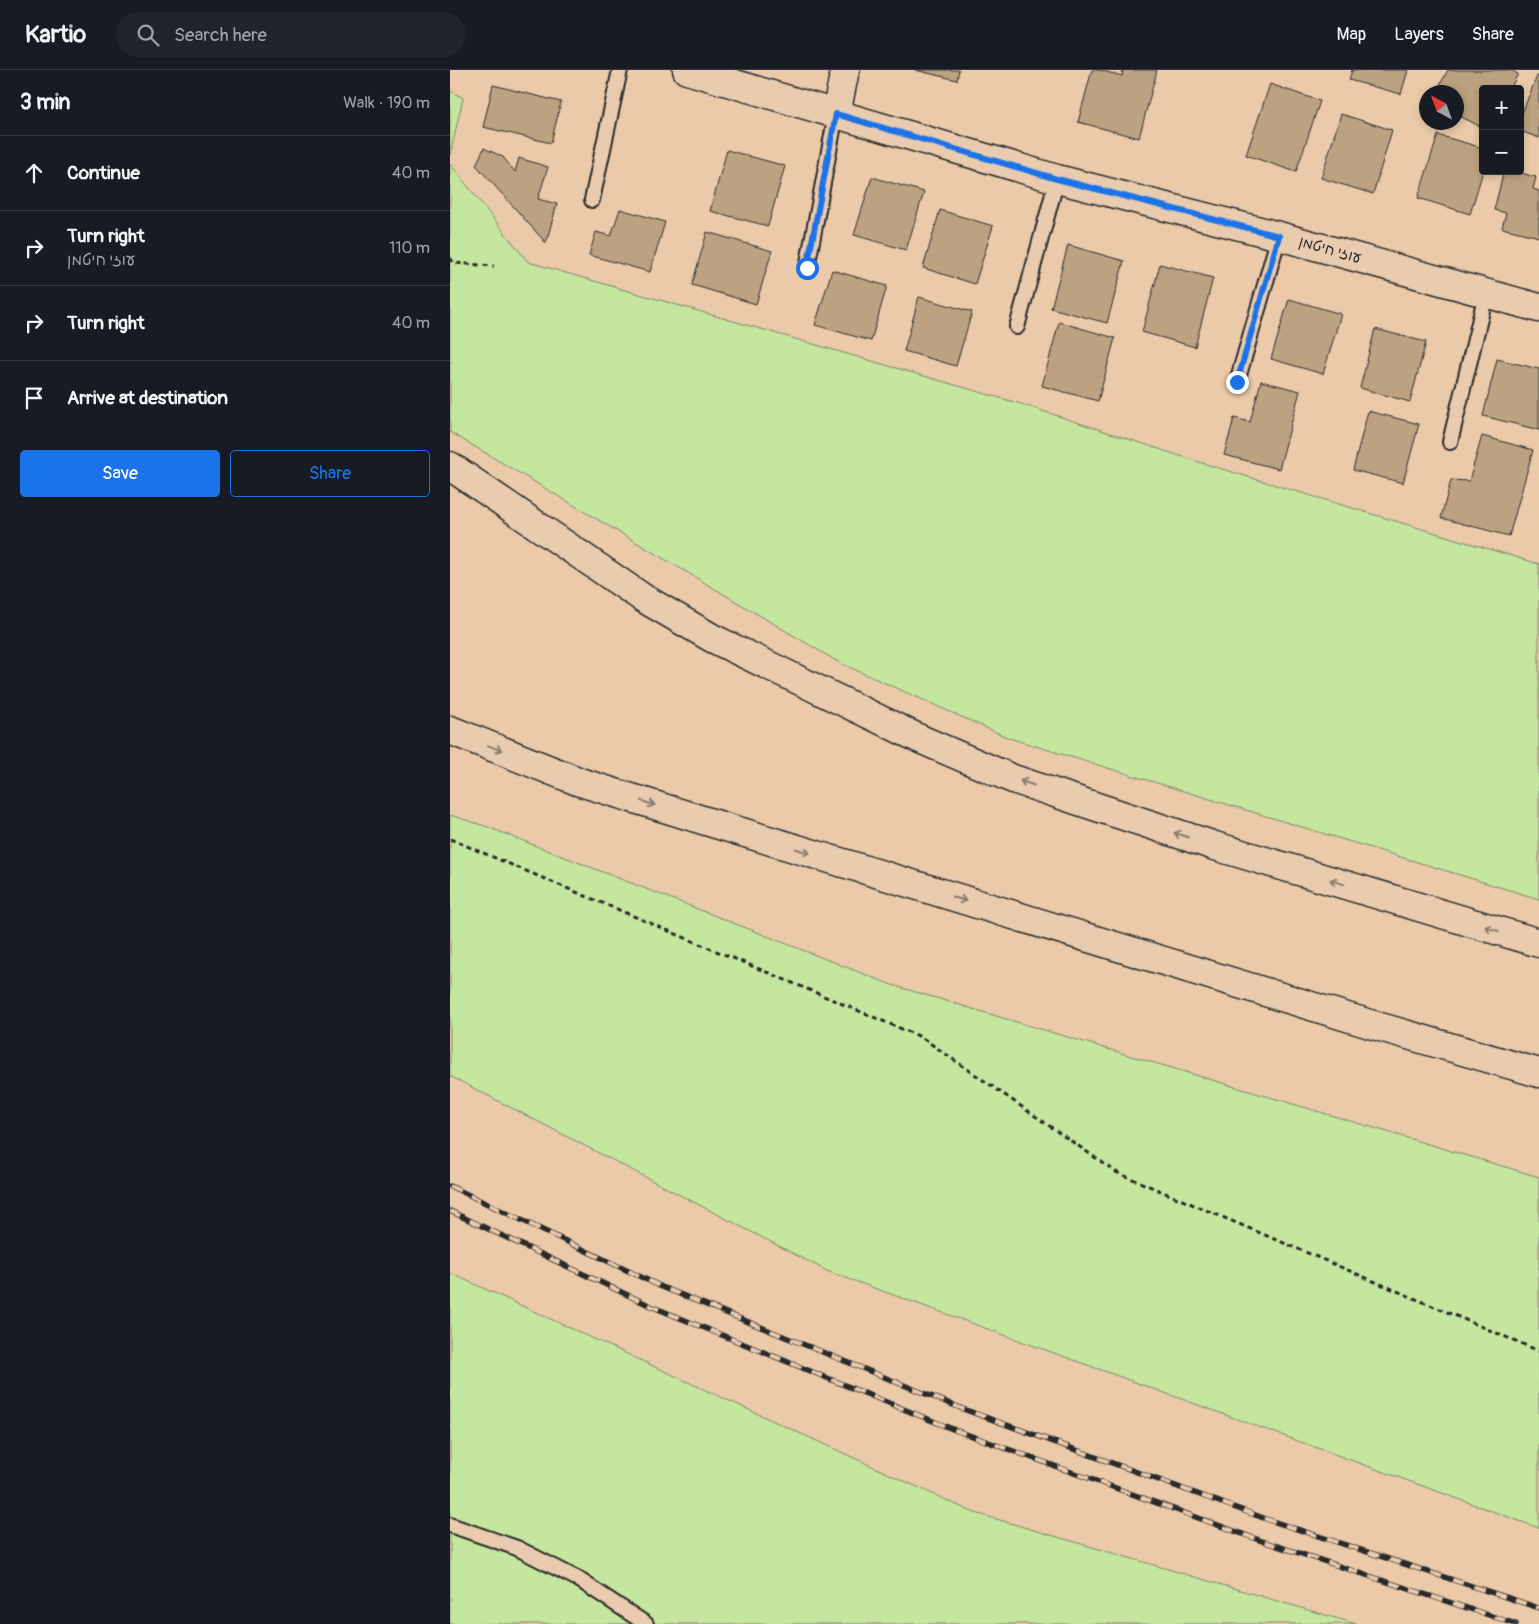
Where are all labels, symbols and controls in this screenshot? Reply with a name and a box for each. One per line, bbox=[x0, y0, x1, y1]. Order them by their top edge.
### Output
search box bbox=[116, 12, 466, 57]
text: Kartio bbox=[25, 20, 86, 49]
icon: search bbox=[134, 21, 162, 49]
text: Search here bbox=[174, 23, 267, 47]
text: Map bbox=[1337, 23, 1366, 46]
text: Layers bbox=[1394, 23, 1444, 46]
text: Share bbox=[1472, 23, 1514, 46]
north arrow bbox=[1419, 85, 1464, 130]
map controls bbox=[1479, 85, 1524, 175]
button: + bbox=[1479, 85, 1524, 130]
text: 3 min bbox=[20, 89, 70, 116]
text: Walk · 190 m bbox=[343, 93, 430, 113]
button: − bbox=[1479, 130, 1524, 175]
icon: ahead bbox=[20, 159, 48, 187]
text: Continue bbox=[67, 161, 140, 185]
text: 40 m bbox=[392, 163, 430, 183]
text: Turn right bbox=[67, 224, 145, 248]
street label: עוזי חיטמן bbox=[1297, 232, 1364, 268]
icon: right bbox=[20, 234, 48, 262]
text: 110 m bbox=[389, 238, 430, 258]
text: עוזי חיטמן bbox=[67, 250, 135, 270]
route start bbox=[796, 257, 819, 280]
icon: right bbox=[20, 309, 48, 337]
text: Turn right bbox=[67, 311, 145, 335]
text: 40 m bbox=[392, 313, 430, 333]
route end bbox=[1226, 371, 1249, 394]
icon: arrive bbox=[20, 384, 48, 412]
text: Arrive at destination bbox=[67, 386, 228, 410]
button: Save bbox=[20, 450, 220, 497]
button: Share bbox=[230, 450, 430, 497]
one-way arrow bbox=[487, 744, 502, 753]
one-way arrow bbox=[1019, 778, 1035, 788]
one-way arrow bbox=[640, 799, 655, 808]
one-way arrow bbox=[1174, 830, 1190, 839]
one-way arrow bbox=[795, 847, 811, 857]
one-way arrow bbox=[1329, 877, 1345, 887]
one-way arrow bbox=[950, 894, 966, 904]
one-way arrow bbox=[1485, 924, 1501, 934]

